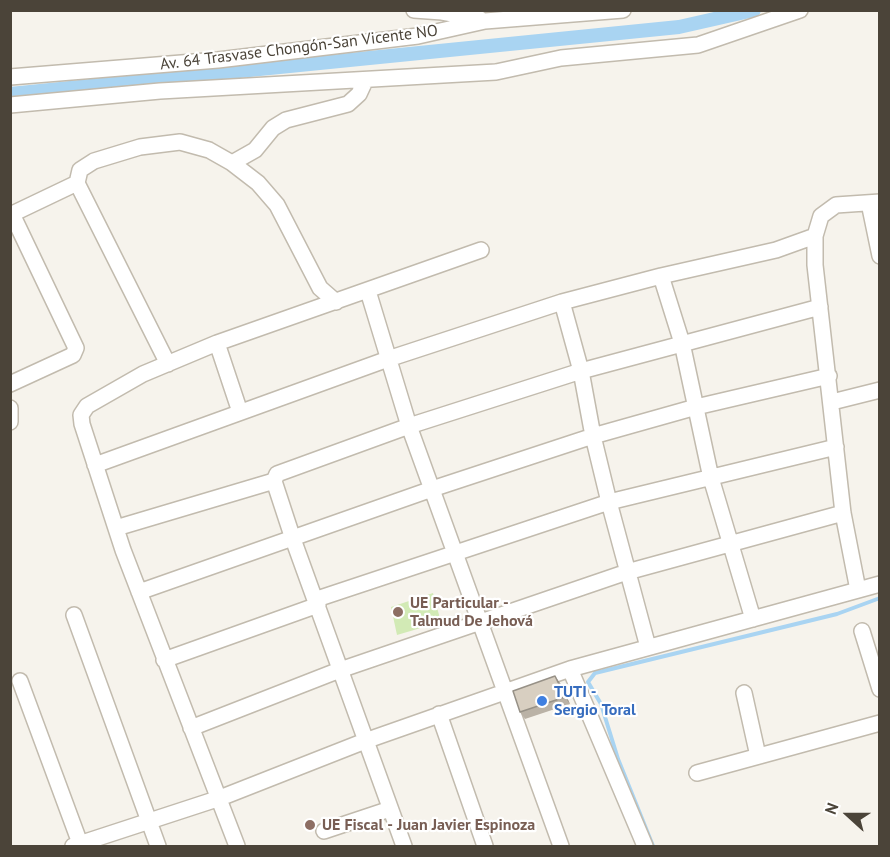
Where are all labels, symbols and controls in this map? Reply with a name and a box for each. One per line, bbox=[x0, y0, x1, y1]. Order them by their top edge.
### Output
street label: Av. 64 Trasvase Chongón-San Vicente NO bbox=[159, 21, 439, 75]
place label: UE Particular - Talmud De Jehová bbox=[410, 593, 533, 631]
marker: UE Particular - Talmud De Jehová bbox=[391, 605, 405, 619]
place label: TUTI - Sergio Toral bbox=[554, 682, 636, 720]
marker: TUTI - Sergio Toral bbox=[535, 694, 549, 708]
north arrow bbox=[818, 785, 878, 845]
text: N bbox=[820, 800, 842, 817]
place label: UE Fiscal - Juan Javier Espinoza bbox=[322, 815, 535, 835]
marker: UE Fiscal - Juan Javier Espinoza bbox=[303, 818, 317, 832]

